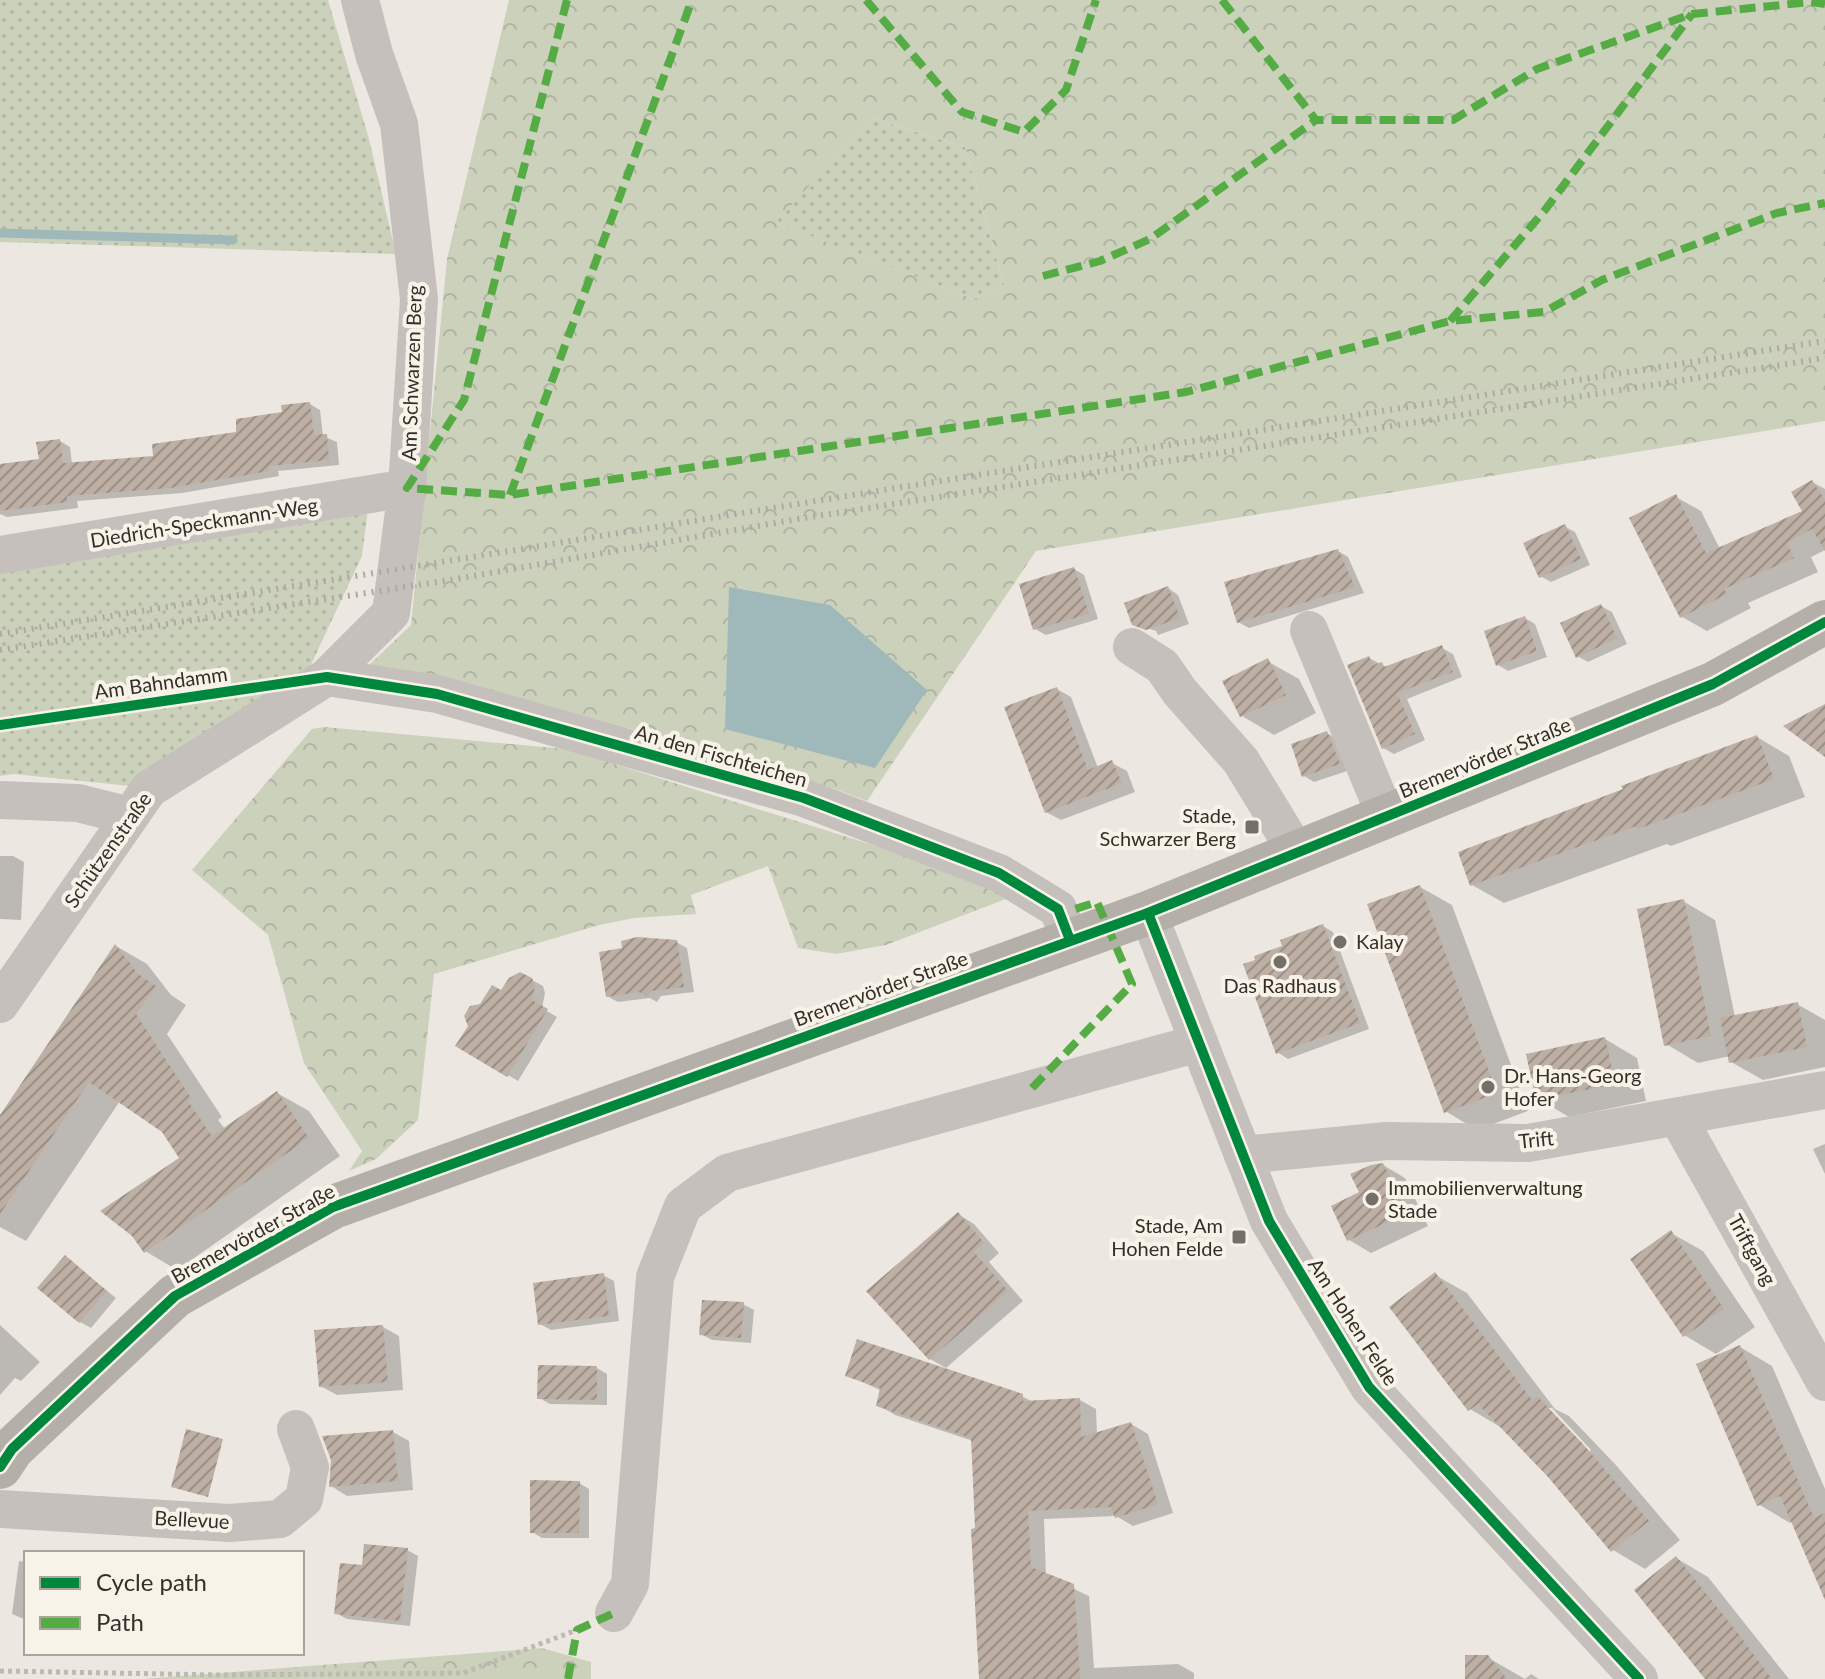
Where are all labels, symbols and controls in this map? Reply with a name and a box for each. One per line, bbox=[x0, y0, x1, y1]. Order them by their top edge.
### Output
street label: Am Schwarzen Berg bbox=[396, 285, 426, 461]
street label: Diedrich-Speckmann-Weg bbox=[88, 492, 319, 552]
street label: Am Bahndamm bbox=[93, 661, 229, 703]
street label: Bremervörder Straße bbox=[1395, 712, 1574, 803]
street label: An den Fischteichen bbox=[632, 719, 810, 791]
street label: Schützenstraße bbox=[59, 787, 156, 912]
place label: Stade, Schwarzer Berg bbox=[1100, 803, 1236, 850]
marker: Stade, Schwarzer Berg bbox=[1243, 818, 1261, 836]
place label: Kalay bbox=[1356, 929, 1405, 953]
marker: Kalay bbox=[1331, 933, 1349, 951]
street label: Bremervörder Straße bbox=[790, 945, 971, 1031]
marker: Das Radhaus bbox=[1271, 953, 1289, 971]
place label: Das Radhaus bbox=[1223, 973, 1337, 997]
place label: Dr. Hans-Georg Hofer bbox=[1504, 1063, 1641, 1110]
marker: Dr. Hans-Georg Hofer bbox=[1479, 1078, 1497, 1096]
street label: Trift bbox=[1517, 1125, 1555, 1153]
place label: Immobilienverwaltung Stade bbox=[1388, 1175, 1583, 1222]
street label: Bremervörder Straße bbox=[167, 1178, 338, 1288]
marker: Immobilienverwaltung Stade bbox=[1363, 1190, 1381, 1208]
street label: Triftgang bbox=[1724, 1210, 1782, 1289]
place label: Stade, Am Hohen Felde bbox=[1111, 1213, 1223, 1260]
marker: Stade, Am Hohen Felde bbox=[1230, 1228, 1248, 1246]
street label: Am Hohen Felde bbox=[1304, 1253, 1404, 1390]
street label: Bellevue bbox=[154, 1505, 230, 1533]
legend bbox=[24, 1551, 304, 1655]
text: Cycle path bbox=[96, 1567, 207, 1596]
text: Path bbox=[96, 1607, 144, 1636]

